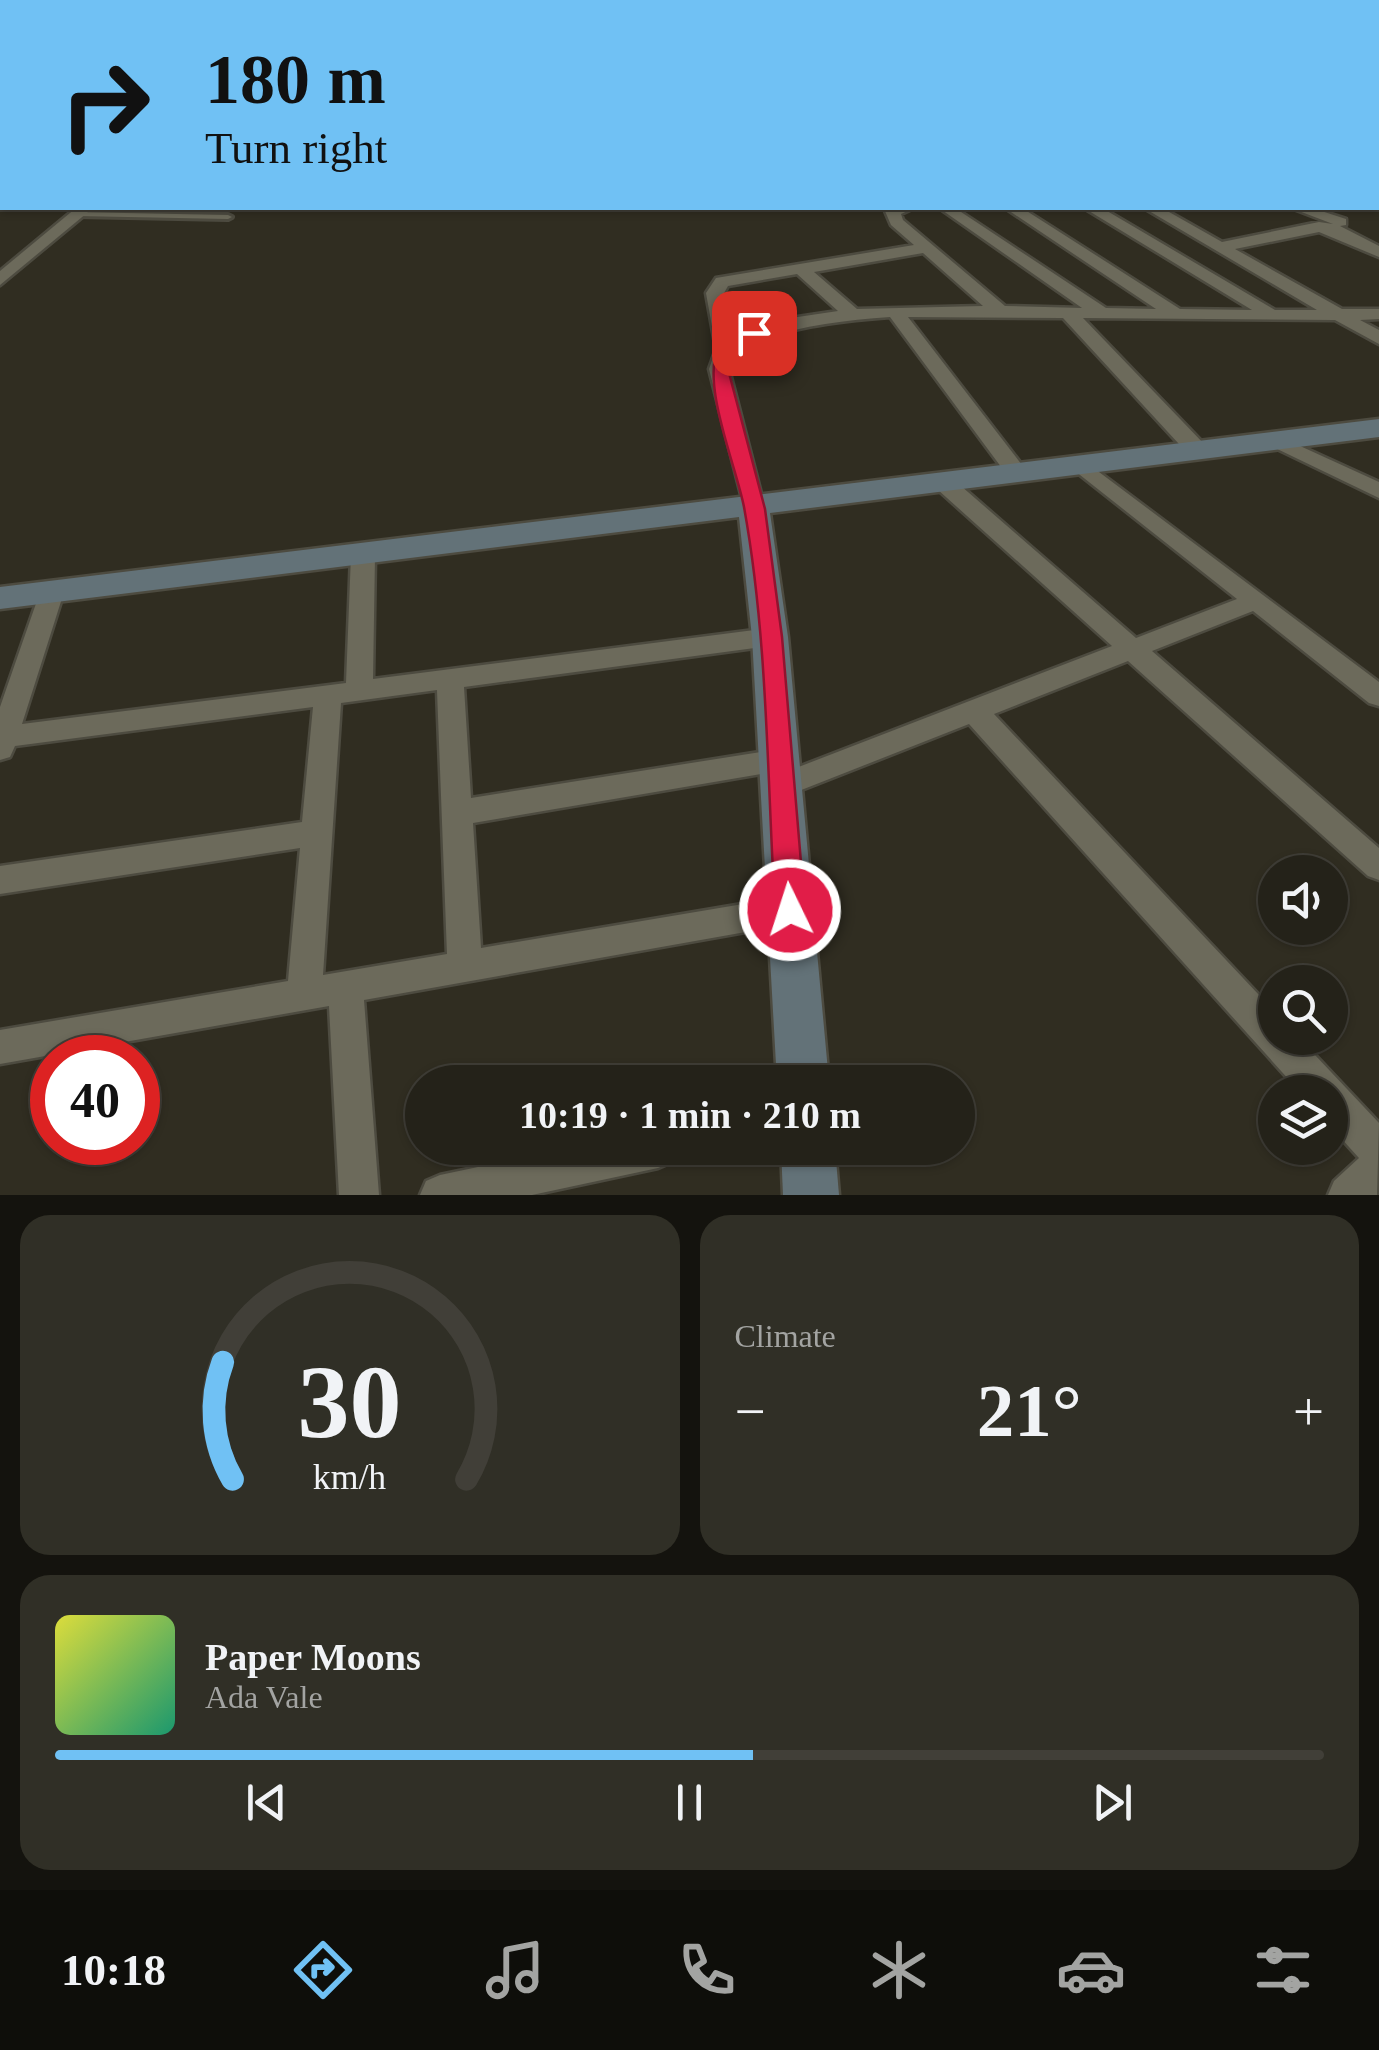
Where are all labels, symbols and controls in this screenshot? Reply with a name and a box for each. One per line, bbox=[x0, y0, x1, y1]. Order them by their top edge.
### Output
icon: right bbox=[40, 40, 170, 170]
text: 180 m bbox=[205, 41, 386, 118]
text: Turn right bbox=[205, 123, 387, 173]
pin bbox=[712, 291, 797, 376]
icon: arrive bbox=[727, 306, 782, 361]
map controls bbox=[1258, 855, 1348, 1165]
button: sound bbox=[1258, 855, 1348, 945]
position arrow bbox=[738, 858, 842, 962]
button: search bbox=[1258, 965, 1348, 1055]
speed limit sign: 40 bbox=[30, 1035, 160, 1165]
button: layers bbox=[1258, 1075, 1348, 1165]
text: 10:19 · 1 min · 210 m bbox=[519, 1094, 861, 1136]
text: Climate bbox=[735, 1318, 836, 1354]
text: 30 bbox=[298, 1344, 402, 1459]
text: 21° bbox=[977, 1369, 1082, 1452]
text: − bbox=[735, 1381, 766, 1442]
text: + bbox=[1293, 1381, 1324, 1442]
text: km/h bbox=[313, 1457, 387, 1497]
text: Paper Moons bbox=[205, 1636, 421, 1678]
text: Ada Vale bbox=[205, 1679, 323, 1715]
icon: previous bbox=[239, 1775, 294, 1830]
icon: pause bbox=[662, 1775, 717, 1830]
icon: next bbox=[1085, 1775, 1140, 1830]
icon: directions bbox=[288, 1935, 358, 2005]
icon: music bbox=[480, 1935, 550, 2005]
icon: phone bbox=[672, 1935, 742, 2005]
icon: climate bbox=[864, 1935, 934, 2005]
icon: car bbox=[1056, 1935, 1126, 2005]
icon: filters bbox=[1248, 1935, 1318, 2005]
text: 10:18 bbox=[61, 1945, 166, 1995]

